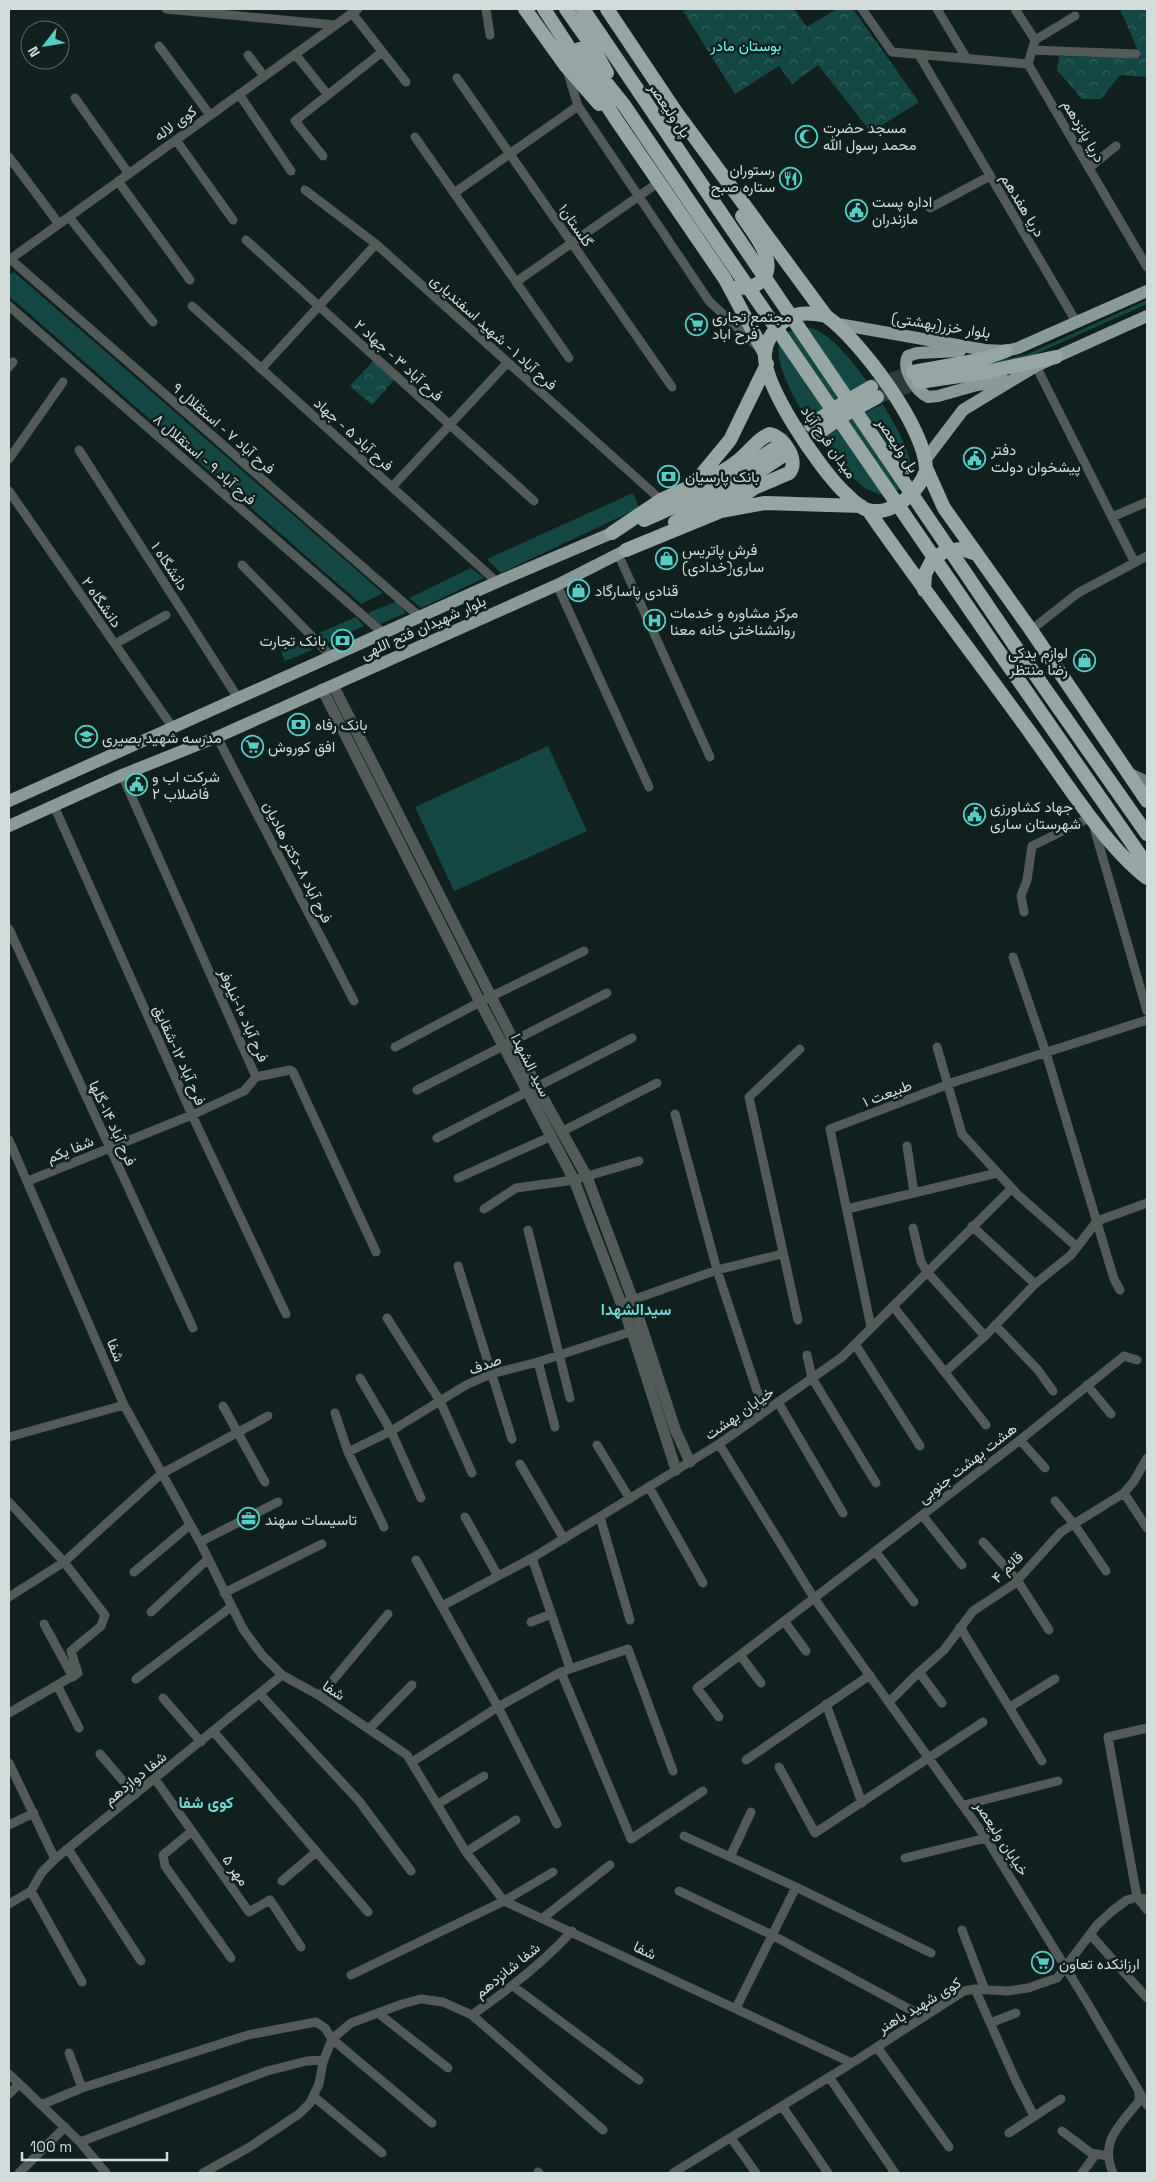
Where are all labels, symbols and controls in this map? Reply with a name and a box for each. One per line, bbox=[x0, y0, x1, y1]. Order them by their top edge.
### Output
north arrow bbox=[20, 20, 70, 70]
park label: بوستان مادر bbox=[710, 36, 781, 55]
text: N bbox=[24, 43, 44, 60]
street label: پل ولیعصر bbox=[643, 78, 695, 142]
street label: دریا پانزدهم bbox=[1058, 96, 1110, 166]
street label: کوی لاله bbox=[150, 101, 201, 146]
place label: مسجد حضرت محمد رسول الله bbox=[823, 118, 916, 154]
mosque icon: مسجد حضرت محمد رسول الله bbox=[795, 124, 819, 148]
place label: رستوران ستاره صبح bbox=[711, 160, 775, 198]
restaurant icon: رستوران ستاره صبح bbox=[779, 166, 803, 190]
street label: دریا هفدهم bbox=[996, 170, 1049, 241]
place label: اداره پست مازندران bbox=[872, 192, 932, 228]
public building icon: اداره پست مازندران bbox=[844, 198, 868, 222]
street label: گلستان۱ bbox=[554, 200, 598, 250]
street label: فرح آباد ۱ - شهید اسفندیاری bbox=[425, 270, 561, 396]
place label: مجتمع تجاری فرح اباد bbox=[712, 307, 792, 345]
street label: بلوار خزر(بهشتی) bbox=[890, 308, 992, 343]
supermarket icon: مجتمع تجاری فرح اباد bbox=[684, 313, 708, 337]
street label: فرح آباد ۳ - جهاد ۲ bbox=[349, 315, 448, 407]
street label: فرح آباد ۷ - استقلال ۹ bbox=[167, 378, 279, 479]
street label: فرح آباد ۵ - جهاد bbox=[309, 393, 398, 476]
street label: میدان فرح آباد bbox=[795, 402, 861, 483]
street label: فرح آباد ۹ - استقلال ۸ bbox=[148, 409, 260, 510]
street label: پل ولیعصر bbox=[871, 413, 923, 477]
place label: دفتر پیشخوان دولت bbox=[990, 440, 1081, 477]
public building icon: دفتر پیشخوان دولت bbox=[963, 446, 987, 470]
bank icon: بانک پارسیان bbox=[657, 464, 681, 488]
place label: بانک پارسیان bbox=[685, 467, 760, 487]
street label: دانشگاه ۱ bbox=[147, 538, 193, 594]
place label: فرش پاتریس (خدادی)ساری bbox=[682, 540, 764, 577]
shop icon: فرش پاتریس (خدادی)ساری bbox=[654, 546, 678, 570]
street label: دانشگاه ۲ bbox=[78, 573, 126, 631]
shop icon: قنادی پاسارگاد bbox=[567, 578, 591, 602]
place label: قنادی پاسارگاد bbox=[595, 581, 678, 601]
street label: بلوار شهیدان فتح اللهی bbox=[357, 591, 489, 665]
place label: مرکز مشاوره و خدمات روانشناختی خانه معنا bbox=[670, 603, 798, 640]
hospital icon: مرکز مشاوره و خدمات روانشناختی خانه معنا bbox=[642, 609, 666, 633]
bank icon: بانک تجارت bbox=[330, 628, 354, 652]
place label: بانک تجارت bbox=[260, 631, 326, 650]
place label: لوازم یدکی رضا منتظر bbox=[1008, 643, 1068, 679]
shop icon: لوازم یدکی رضا منتظر bbox=[1072, 649, 1096, 673]
bank icon: بانک رفاه bbox=[287, 712, 311, 736]
place label: بانک رفاه bbox=[315, 715, 368, 734]
school or university icon: مدرسه شهید بصیری bbox=[74, 725, 98, 749]
place label: مدرسه شهید بصیری bbox=[102, 728, 222, 748]
supermarket icon: افق کوروش bbox=[240, 734, 264, 758]
place label: افق کوروش bbox=[268, 737, 335, 757]
place label: شرکت اب و فاضلاب ۲ bbox=[152, 767, 220, 803]
public building icon: شرکت اب و فاضلاب ۲ bbox=[124, 773, 148, 797]
place label: جهاد کشاورزی شهرستان ساری bbox=[990, 797, 1081, 834]
street label: فرح آباد ۸-دکتر هادیان bbox=[257, 798, 337, 927]
public building icon: جهاد کشاورزی شهرستان ساری bbox=[962, 803, 986, 827]
street label: فرح آباد ۱۰-نیلوفر bbox=[213, 964, 273, 1066]
street label: فرح آباد ۱۲-شقایق bbox=[148, 1002, 211, 1109]
street label: سید الشهدا bbox=[507, 1030, 555, 1100]
street label: طبیعت ۱ bbox=[860, 1075, 914, 1111]
street label: فرح آباد ۱۴-گلها bbox=[83, 1077, 141, 1170]
street label: شفا یکم bbox=[44, 1131, 97, 1168]
district label: سیدالشهدا bbox=[601, 1299, 671, 1320]
street label: شفا bbox=[103, 1336, 129, 1365]
street label: صدف bbox=[466, 1349, 504, 1379]
street label: خیابان بهشت bbox=[701, 1382, 777, 1444]
street label: هشت بهشت جنوبی bbox=[914, 1418, 1021, 1508]
office icon: تاسیسات سهند bbox=[237, 1507, 261, 1531]
place label: تاسیسات سهند bbox=[265, 1510, 357, 1529]
street label: قائم ۴ bbox=[987, 1547, 1028, 1588]
street label: شفا bbox=[319, 1676, 349, 1704]
street label: شفا دوازدهم bbox=[100, 1747, 171, 1810]
district label: کوی شفا bbox=[178, 1792, 234, 1813]
street label: خیابان ولیعصر bbox=[970, 1796, 1033, 1879]
street label: مهر ۵ bbox=[218, 1851, 254, 1889]
street label: شفا bbox=[630, 1936, 660, 1964]
street label: شفا شانزدهم bbox=[470, 1938, 544, 2003]
supermarket icon: ارزانکده تعاون bbox=[1031, 1951, 1055, 1975]
place label: ارزانکده تعاون bbox=[1059, 1954, 1140, 1973]
street label: کوی شهید باهنر bbox=[873, 1972, 965, 2039]
scale bar bbox=[22, 2130, 168, 2162]
text: 100 m bbox=[30, 2137, 72, 2156]

